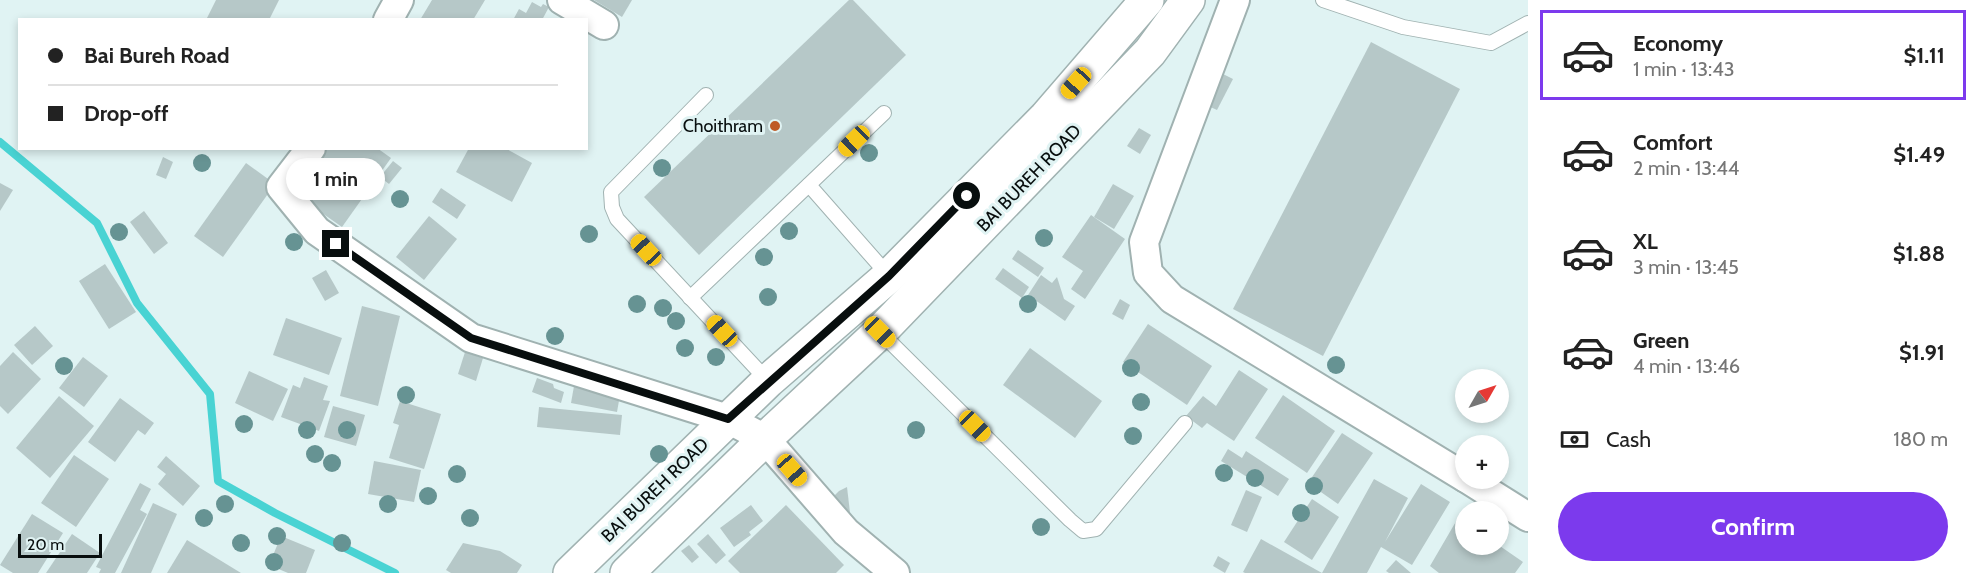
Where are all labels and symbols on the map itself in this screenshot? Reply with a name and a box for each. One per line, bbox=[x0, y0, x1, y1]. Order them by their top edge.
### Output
car bbox=[1057, 64, 1095, 102]
place label: Choithram bbox=[683, 115, 763, 137]
marker: Choithram bbox=[768, 119, 782, 133]
street label: BAI BUREH ROAD bbox=[972, 120, 1086, 236]
car bbox=[835, 122, 873, 160]
callout: 1 min bbox=[286, 157, 386, 199]
route start bbox=[953, 182, 980, 209]
route end bbox=[322, 230, 349, 257]
car bbox=[627, 231, 665, 269]
car bbox=[703, 312, 741, 350]
car bbox=[861, 313, 899, 351]
north arrow bbox=[1455, 369, 1509, 423]
car bbox=[956, 407, 994, 445]
street label: BAI BUREH ROAD bbox=[597, 433, 713, 547]
car bbox=[773, 451, 811, 489]
scale bar bbox=[18, 531, 102, 558]

